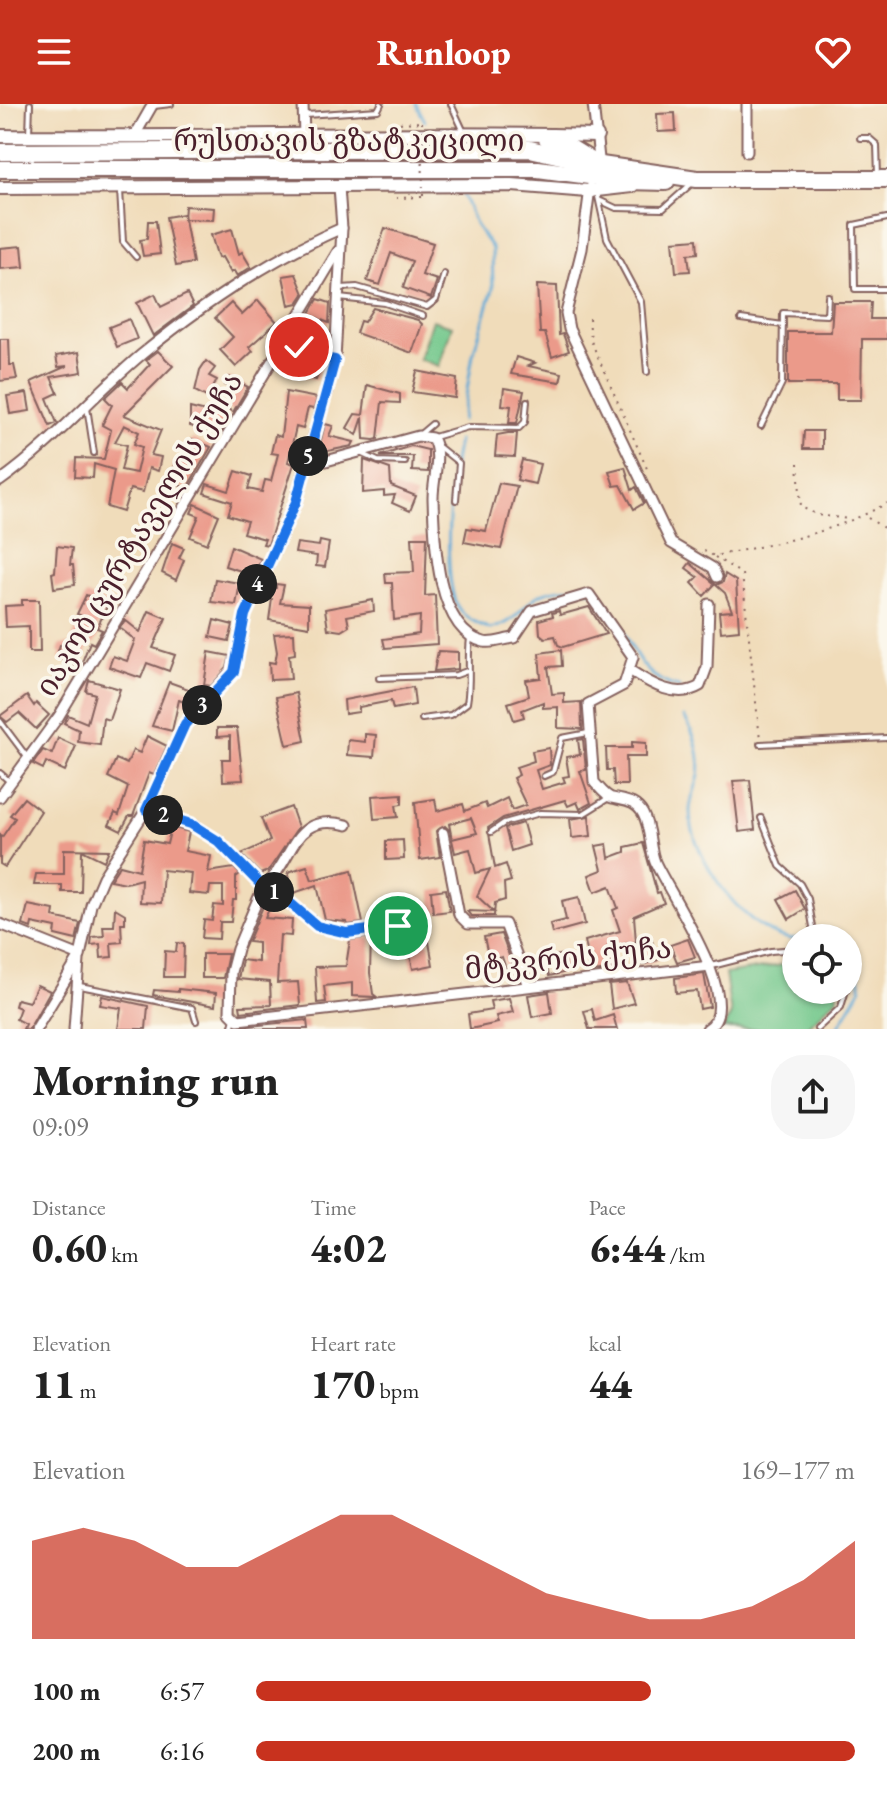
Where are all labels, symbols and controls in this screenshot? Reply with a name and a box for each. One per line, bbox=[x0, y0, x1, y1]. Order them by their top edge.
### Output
text: Runloop bbox=[376, 29, 511, 76]
icon: menu bbox=[32, 30, 76, 74]
icon: heart bbox=[811, 30, 855, 74]
street label: რუსთავის გზატკეცილი bbox=[174, 121, 524, 160]
pin bbox=[265, 313, 333, 381]
icon: check bbox=[277, 325, 321, 369]
street label: იაკობ ცურტაველის ქუჩა bbox=[26, 364, 251, 703]
pin: 5 bbox=[288, 436, 328, 476]
text: 5 bbox=[302, 441, 314, 470]
pin: 4 bbox=[237, 564, 277, 604]
text: 4 bbox=[251, 569, 263, 598]
pin: 3 bbox=[182, 685, 222, 725]
text: 3 bbox=[196, 690, 208, 719]
pin: 2 bbox=[143, 795, 183, 835]
text: 2 bbox=[157, 800, 169, 829]
pin: 1 bbox=[254, 872, 294, 912]
text: 1 bbox=[268, 877, 280, 906]
pin bbox=[364, 892, 432, 960]
icon: arrive bbox=[376, 904, 420, 948]
map controls bbox=[782, 924, 862, 1004]
button: locate bbox=[782, 924, 862, 1004]
street label: მტკვრის ქუჩა bbox=[463, 927, 673, 988]
text: Morning run bbox=[32, 1051, 279, 1108]
button: share bbox=[771, 1055, 855, 1139]
text: 09:09 bbox=[32, 1110, 88, 1144]
text: Distance bbox=[32, 1193, 105, 1222]
text: Time bbox=[310, 1193, 356, 1222]
text: Pace bbox=[589, 1193, 626, 1222]
text: 0.60 bbox=[32, 1222, 107, 1274]
text: 4:02 bbox=[310, 1222, 387, 1274]
text: 6:44 bbox=[589, 1222, 665, 1274]
text: km bbox=[107, 1240, 139, 1269]
text: /km bbox=[665, 1240, 706, 1269]
text: Elevation bbox=[32, 1329, 111, 1358]
text: Heart rate bbox=[310, 1329, 396, 1358]
text: kcal bbox=[589, 1329, 622, 1358]
text: 11 bbox=[32, 1358, 75, 1410]
text: 170 bbox=[310, 1358, 375, 1410]
text: 44 bbox=[589, 1358, 632, 1410]
text: m bbox=[75, 1376, 97, 1405]
text: bpm bbox=[375, 1376, 419, 1405]
text: Elevation bbox=[32, 1453, 126, 1487]
text: 169–177 m bbox=[740, 1453, 855, 1487]
text: 100 m bbox=[32, 1674, 100, 1708]
text: 6:57 bbox=[160, 1674, 204, 1708]
text: 200 m bbox=[32, 1734, 100, 1768]
text: 6:16 bbox=[160, 1734, 204, 1768]

